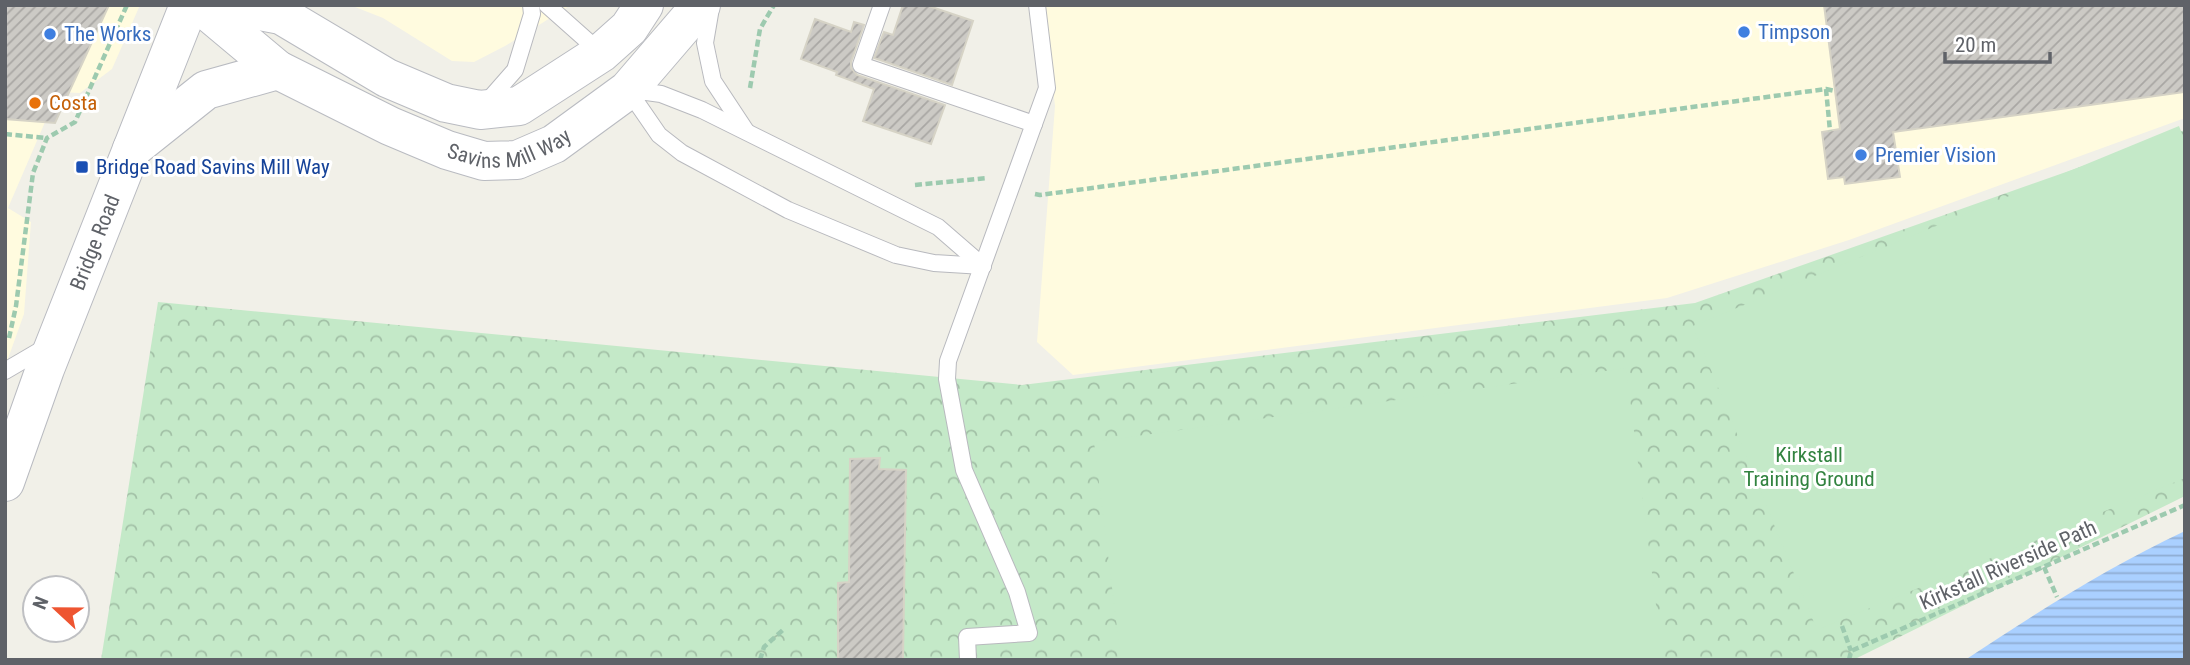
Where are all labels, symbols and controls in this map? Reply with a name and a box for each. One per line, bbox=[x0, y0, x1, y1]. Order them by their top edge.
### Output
place label: Timpson bbox=[1758, 20, 1830, 44]
scale bar bbox=[1945, 21, 2050, 65]
place label: The Works bbox=[64, 22, 151, 46]
marker: Timpson bbox=[1736, 24, 1752, 40]
marker: The Works bbox=[42, 26, 58, 42]
text: 20 m bbox=[1955, 33, 1996, 57]
place label: Costa bbox=[49, 91, 97, 115]
marker: Costa bbox=[27, 95, 43, 111]
street label: Savins Mill Way bbox=[445, 124, 576, 173]
place label: Premier Vision bbox=[1875, 143, 1996, 167]
marker: Premier Vision bbox=[1853, 147, 1869, 163]
place label: Bridge Road Savins Mill Way bbox=[96, 155, 330, 179]
marker: Bridge Road Savins Mill Way bbox=[74, 159, 90, 175]
street label: Bridge Road bbox=[65, 191, 125, 293]
park label: Kirkstall Training Ground bbox=[1743, 443, 1875, 491]
street label: Kirkstall Riverside Path bbox=[1916, 515, 2100, 615]
north arrow bbox=[21, 574, 91, 644]
text: N bbox=[28, 593, 54, 613]

